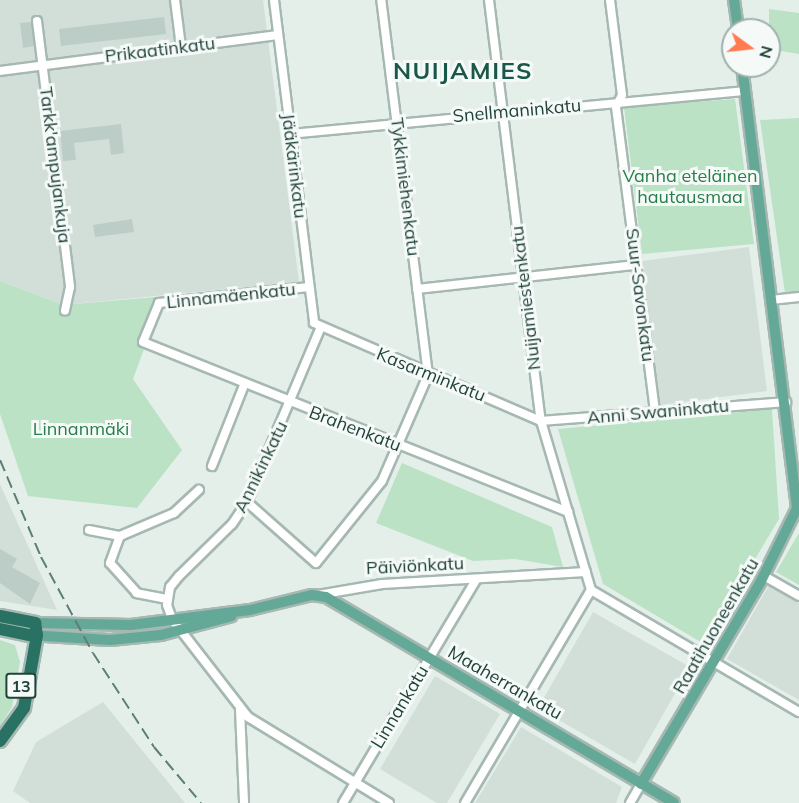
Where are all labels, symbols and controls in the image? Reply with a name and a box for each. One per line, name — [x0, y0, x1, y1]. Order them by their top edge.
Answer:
north arrow — [721, 18, 781, 78]
street label: Prikaatinkatu — [104, 33, 216, 67]
text: N — [755, 44, 778, 61]
district label: NUIJAMIES — [393, 57, 533, 85]
street label: Tarkk'ampujankuja — [35, 86, 75, 244]
street label: Snellmaninkatu — [452, 95, 582, 127]
street label: Jääkärinkatu — [277, 112, 311, 220]
street label: Tykkimiehenkatu — [386, 116, 424, 258]
park label: Vanha eteläinen hautausmaa — [623, 166, 757, 208]
street label: Nuijamiestenkatu — [506, 225, 546, 371]
street label: Suur-Savonkatu — [621, 227, 659, 363]
street label: Linnamäenkatu — [165, 278, 297, 314]
street label: Kasarminkatu — [373, 343, 489, 407]
street label: Anni Swaninkatu — [586, 395, 730, 429]
street label: Brahenkatu — [306, 402, 404, 456]
park label: Linnanmäki — [33, 418, 129, 440]
street label: Annikinkatu — [230, 418, 292, 516]
street label: Päiviönkatu — [365, 553, 465, 579]
street label: Raatihuoneenkatu — [668, 554, 764, 698]
street label: Maaherrankatu — [444, 642, 566, 724]
street label: Linnankatu — [367, 661, 433, 753]
road number: 13 — [4, 673, 38, 699]

